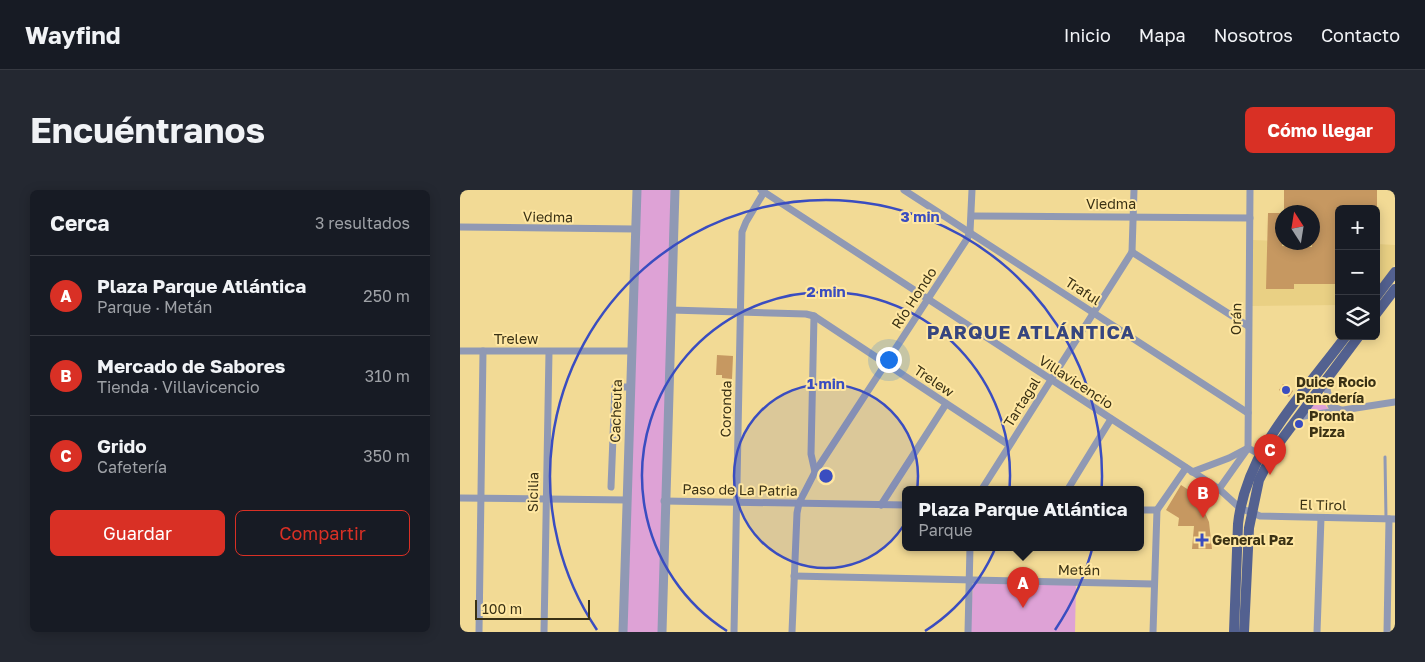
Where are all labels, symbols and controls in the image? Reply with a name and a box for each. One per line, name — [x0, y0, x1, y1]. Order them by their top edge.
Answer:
text: Wayfind — [25, 20, 121, 49]
text: Inicio — [1064, 24, 1111, 46]
text: Mapa — [1139, 24, 1186, 46]
text: Nosotros — [1214, 24, 1293, 46]
text: Contacto — [1321, 24, 1400, 46]
button: Cómo llegar — [1245, 107, 1395, 153]
text: Encuéntranos — [30, 109, 265, 151]
street label: Viedma — [1086, 195, 1136, 212]
north arrow — [1275, 205, 1320, 250]
map controls — [1335, 205, 1380, 340]
button: + — [1335, 205, 1380, 250]
text: 3 min — [900, 207, 940, 225]
street label: Viedma — [523, 208, 573, 225]
text: Cerca — [50, 210, 109, 236]
text: 3 resultados — [315, 213, 410, 233]
button: − — [1335, 250, 1380, 295]
street label: Río Hondo — [887, 264, 940, 332]
street label: Traful — [1062, 273, 1104, 308]
text: Plaza Parque Atlántica — [97, 274, 306, 297]
text: 2 min — [806, 282, 846, 300]
text: A — [60, 286, 72, 306]
text: 250 m — [363, 286, 410, 306]
button: layers — [1335, 295, 1380, 340]
text: Parque · Metán — [97, 297, 212, 317]
street label: Orán — [1227, 303, 1244, 335]
district label: PARQUE ATLÁNTICA — [927, 320, 1135, 343]
street label: Trelew — [494, 330, 538, 347]
your location — [876, 347, 902, 373]
street label: Villavicencio — [1036, 351, 1117, 412]
text: Mercado de Sabores — [97, 354, 285, 377]
street label: Trelew — [911, 361, 957, 400]
text: B — [60, 366, 72, 386]
text: 310 m — [365, 366, 410, 386]
place label: Duice Rocio Panadería — [1296, 373, 1376, 406]
text: 1 min — [807, 374, 845, 392]
street label: Tartagal — [1000, 374, 1044, 430]
text: Tienda · Villavicencio — [97, 377, 260, 397]
street label: Cacheuta — [606, 379, 625, 443]
street label: Coronda — [717, 380, 734, 438]
marker: Duice Rocio Panadería — [1280, 384, 1292, 396]
place label: Pronta Pizza — [1309, 407, 1354, 440]
marker: Pronta Pizza — [1293, 418, 1305, 430]
text: Grido — [97, 434, 147, 457]
pin: C — [1254, 434, 1286, 475]
text: C — [60, 446, 72, 466]
text: 350 m — [363, 446, 410, 466]
text: Cafetería — [97, 457, 167, 477]
centre of rings — [817, 467, 835, 485]
street label: Sicilia — [524, 472, 541, 512]
pin: B — [1187, 477, 1219, 518]
street label: Paso de La Patria — [682, 480, 798, 499]
popup — [902, 486, 1144, 551]
street label: El Tirol — [1299, 496, 1347, 513]
text: Plaza Parque Atlántica — [918, 497, 1128, 520]
button: Guardar — [50, 510, 225, 556]
button: Compartir — [235, 510, 410, 556]
text: Parque — [918, 520, 973, 540]
place label: General Paz — [1212, 531, 1293, 548]
marker: General Paz — [1196, 534, 1208, 546]
street label: Metán — [1058, 561, 1100, 578]
pin: A — [1007, 567, 1039, 608]
scale bar — [475, 597, 590, 620]
text: 100 m — [482, 600, 522, 617]

